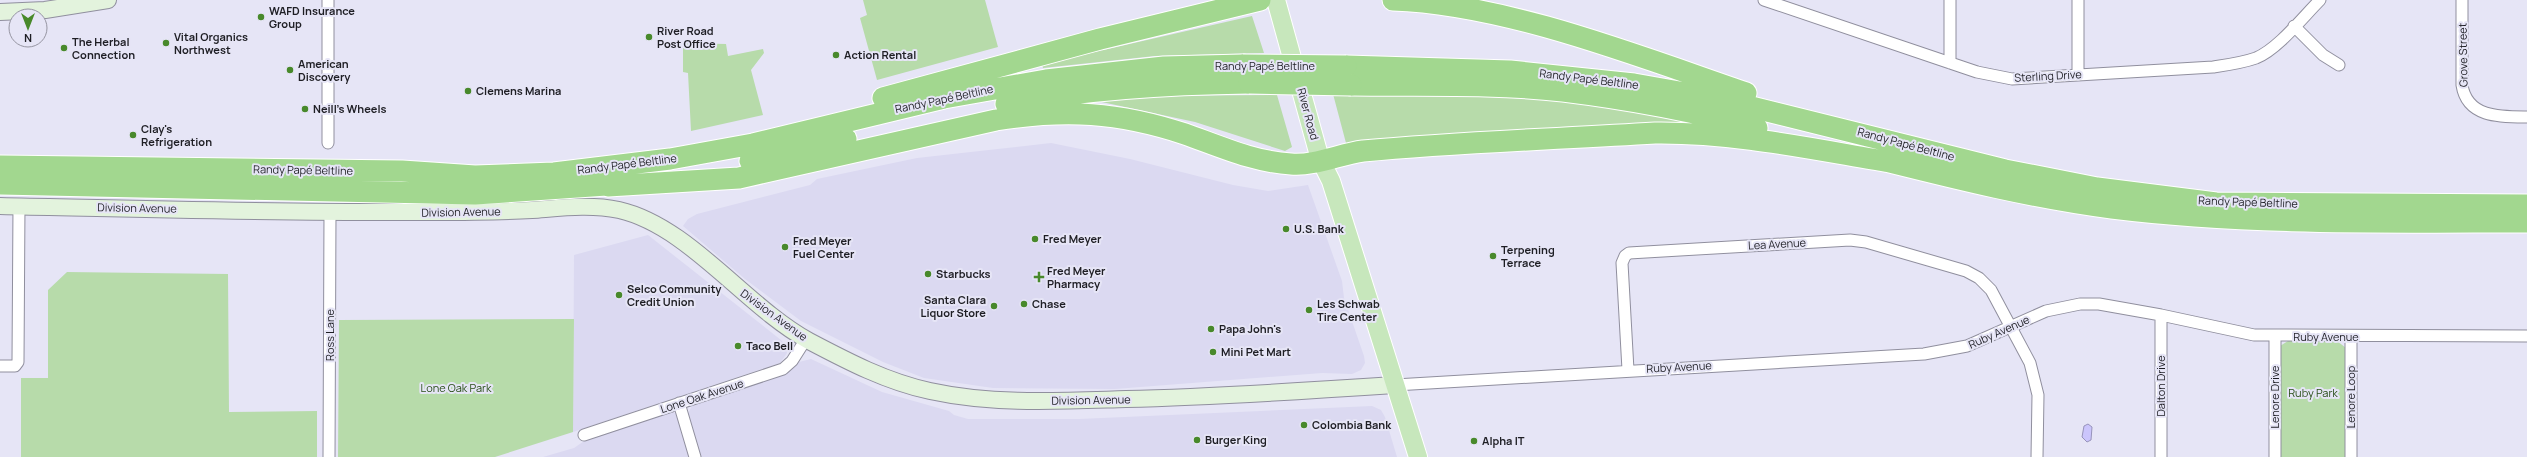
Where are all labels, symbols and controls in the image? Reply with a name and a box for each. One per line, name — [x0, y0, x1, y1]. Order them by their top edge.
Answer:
place label: WAFD Insurance Group — [269, 3, 355, 31]
north arrow — [8, 8, 48, 48]
marker: WAFD Insurance Group — [256, 12, 266, 22]
place label: River Road Post Office — [657, 23, 716, 51]
street label: Grove Street — [2454, 23, 2471, 87]
place label: Vital Organics Northwest — [174, 29, 248, 57]
text: N — [24, 31, 32, 46]
marker: River Road Post Office — [644, 32, 654, 42]
place label: The Herbal Connection — [72, 34, 135, 62]
marker: Vital Organics Northwest — [161, 38, 171, 48]
marker: The Herbal Connection — [59, 43, 69, 53]
place label: Action Rental — [844, 47, 916, 62]
marker: Action Rental — [831, 50, 841, 60]
place label: American Discovery — [298, 56, 351, 84]
street label: Randy Papé Beltline — [1215, 58, 1316, 73]
marker: American Discovery — [285, 65, 295, 75]
street label: Randy Papé Beltline — [1539, 65, 1640, 92]
street label: Sterling Drive — [2014, 66, 2083, 85]
street label: Randy Papé Beltline — [893, 81, 995, 116]
place label: Clemens Marina — [476, 83, 561, 98]
marker: Clemens Marina — [463, 86, 473, 96]
street label: River Road — [1294, 86, 1323, 142]
place label: Neill's Wheels — [313, 101, 387, 116]
marker: Neill's Wheels — [300, 104, 310, 114]
place label: Clay's Refrigeration — [141, 121, 212, 149]
street label: Randy Papé Beltline — [1856, 123, 1957, 164]
marker: Clay's Refrigeration — [128, 130, 138, 140]
street label: Randy Papé Beltline — [576, 150, 678, 177]
street label: Randy Papé Beltline — [253, 161, 354, 178]
street label: Randy Papé Beltline — [2198, 192, 2299, 211]
street label: Division Avenue — [97, 199, 177, 216]
street label: Division Avenue — [421, 203, 501, 220]
place label: U.S. Bank — [1294, 221, 1345, 236]
marker: U.S. Bank — [1281, 224, 1291, 234]
place label: Fred Meyer — [1043, 231, 1102, 246]
place label: Fred Meyer Fuel Center — [793, 233, 855, 261]
marker: Fred Meyer — [1030, 234, 1040, 244]
street label: Lea Avenue — [1748, 234, 1807, 253]
marker: Fred Meyer Fuel Center — [780, 242, 790, 252]
place label: Terpening Terrace — [1501, 242, 1555, 270]
marker: Terpening Terrace — [1488, 251, 1498, 261]
place label: Fred Meyer Pharmacy — [1047, 263, 1106, 291]
place label: Starbucks — [936, 266, 991, 281]
marker: Starbucks — [923, 269, 933, 279]
marker: Fred Meyer Pharmacy — [1034, 272, 1044, 282]
place label: Selco Community Credit Union — [627, 281, 722, 309]
street label: Division Avenue — [738, 285, 811, 344]
marker: Selco Community Credit Union — [614, 290, 624, 300]
place label: Santa Clara Liquor Store — [921, 292, 986, 320]
place label: Chase — [1032, 296, 1066, 311]
place label: Les Schwab Tire Center — [1317, 296, 1380, 324]
marker: Chase — [1019, 299, 1029, 309]
marker: Santa Clara Liquor Store — [989, 301, 999, 311]
marker: Les Schwab Tire Center — [1304, 305, 1314, 315]
street label: Ross Lane — [322, 309, 337, 361]
street label: Ruby Avenue — [1966, 311, 2032, 352]
place label: Papa John's — [1219, 321, 1281, 336]
marker: Papa John's — [1206, 324, 1216, 334]
street label: Ruby Avenue — [2293, 329, 2359, 344]
place label: Taco Bell — [746, 338, 793, 353]
marker: Taco Bell — [733, 341, 743, 351]
place label: Mini Pet Mart — [1221, 344, 1291, 359]
marker: Mini Pet Mart — [1208, 347, 1218, 357]
street label: Dalton Drive — [2153, 355, 2168, 417]
street label: Ruby Avenue — [1646, 357, 1713, 376]
street label: Lenore Drive — [2267, 365, 2282, 429]
street label: Lenore Loop — [2343, 365, 2358, 428]
street label: Lone Oak Avenue — [658, 375, 746, 416]
park label: Lone Oak Park — [421, 380, 492, 395]
park label: Ruby Park — [2288, 385, 2338, 400]
street label: Division Avenue — [1051, 391, 1131, 408]
place label: Colombia Bank — [1312, 417, 1392, 432]
marker: Colombia Bank — [1299, 420, 1309, 430]
place label: Burger King — [1205, 432, 1267, 447]
place label: Alpha IT — [1482, 433, 1525, 448]
marker: Burger King — [1192, 435, 1202, 445]
marker: Alpha IT — [1469, 436, 1479, 446]

